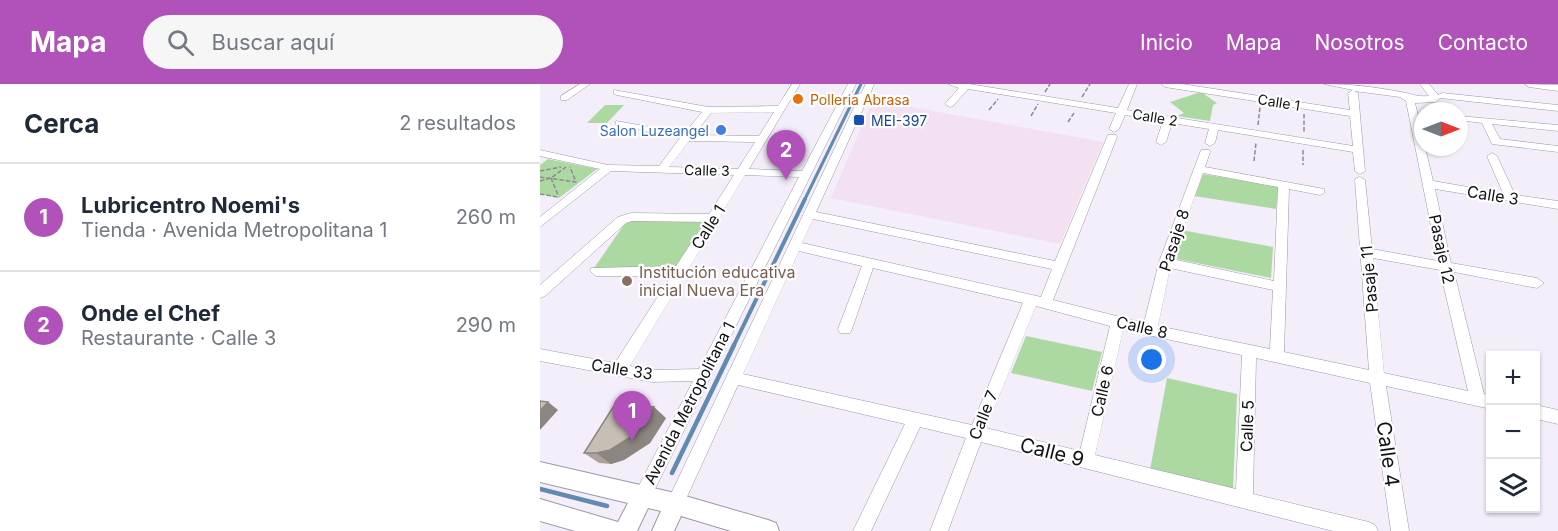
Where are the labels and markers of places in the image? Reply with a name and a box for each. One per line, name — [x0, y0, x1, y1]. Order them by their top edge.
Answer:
place label: Polleria Abrasa — [810, 91, 910, 108]
marker: Polleria Abrasa — [791, 92, 805, 106]
place label: MEI-397 — [871, 112, 927, 129]
marker: MEI-397 — [852, 113, 866, 127]
place label: Salon Luzeangel — [600, 122, 709, 139]
marker: Salon Luzeangel — [714, 123, 728, 137]
pin: 2 — [766, 130, 806, 180]
place label: Institución educativa inicial Nueva Era — [639, 262, 795, 300]
marker: Institución educativa inicial Nueva Era — [620, 274, 634, 288]
pin: 1 — [612, 392, 652, 441]

